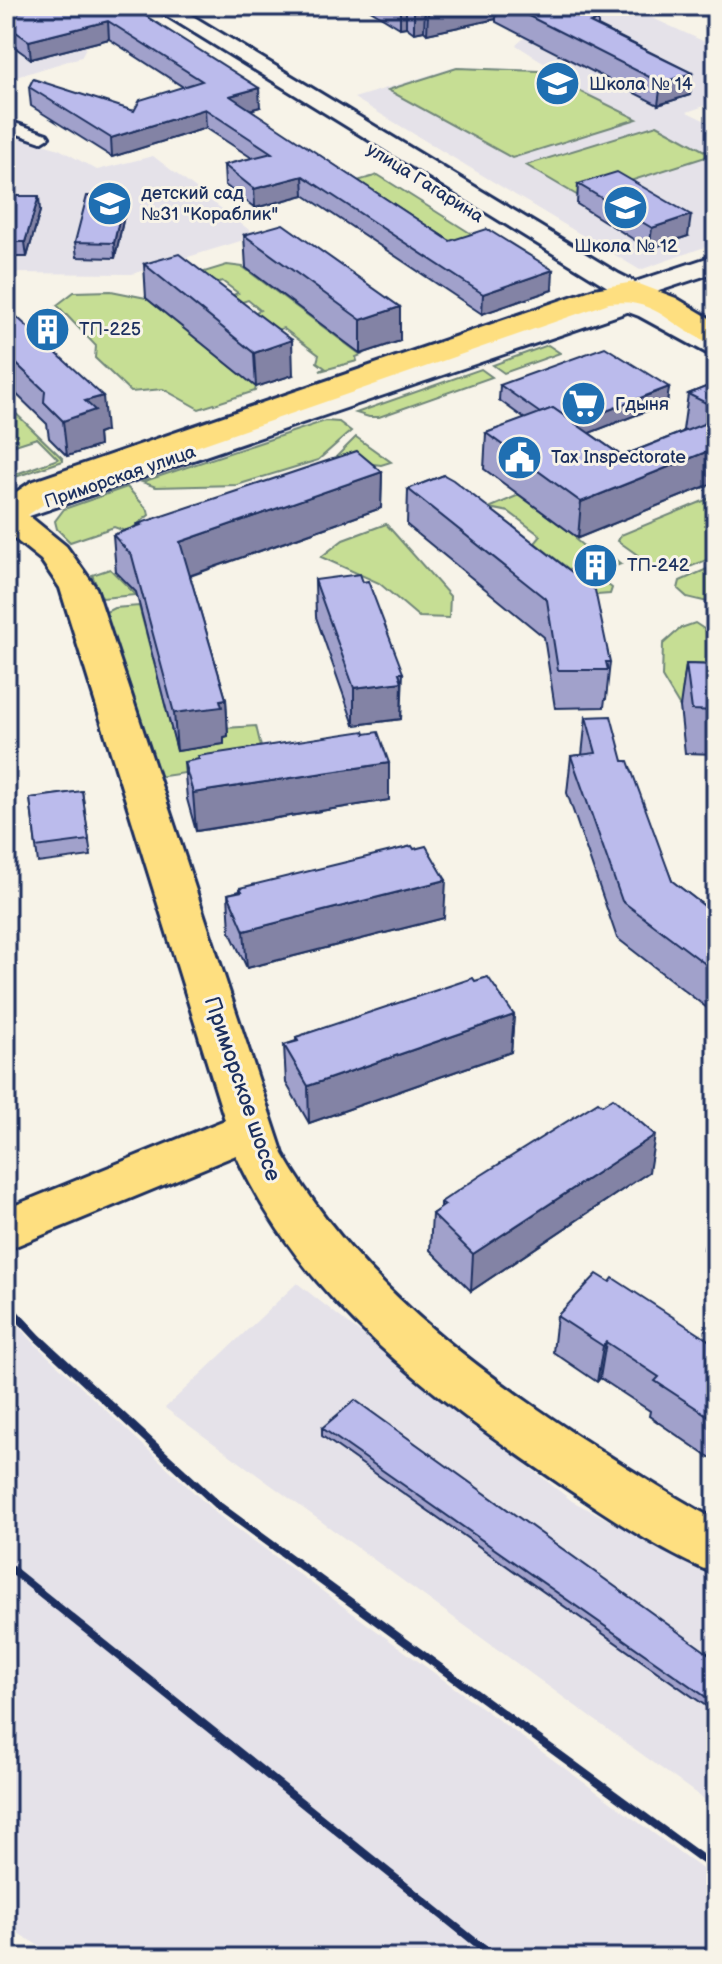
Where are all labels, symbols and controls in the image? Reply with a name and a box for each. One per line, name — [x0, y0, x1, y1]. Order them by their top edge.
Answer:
school or university icon: Школа № 14 — [534, 60, 582, 108]
place label: Школа № 14 — [589, 74, 693, 95]
street label: улица Гагарина — [363, 139, 487, 227]
school or university icon: детский сад №31 "Кораблик" — [86, 179, 134, 227]
place label: детский сад №31 "Кораблик" — [141, 183, 278, 225]
school or university icon: Школа № 12 — [602, 184, 650, 232]
place label: Школа № 12 — [574, 236, 678, 257]
building icon: ТП-225 — [24, 305, 72, 353]
place label: ТП-225 — [79, 319, 141, 340]
supermarket icon: Гдыня — [560, 380, 608, 428]
place label: Гдыня — [615, 394, 669, 415]
public building icon: Tax Inspectorate — [496, 433, 544, 481]
street label: Приморская улица — [42, 441, 199, 513]
place label: Tax Inspectorate — [551, 447, 686, 468]
building icon: ТП-242 — [572, 541, 620, 589]
place label: ТП-242 — [627, 555, 690, 576]
street label: Приморское шоссе — [198, 993, 286, 1185]

